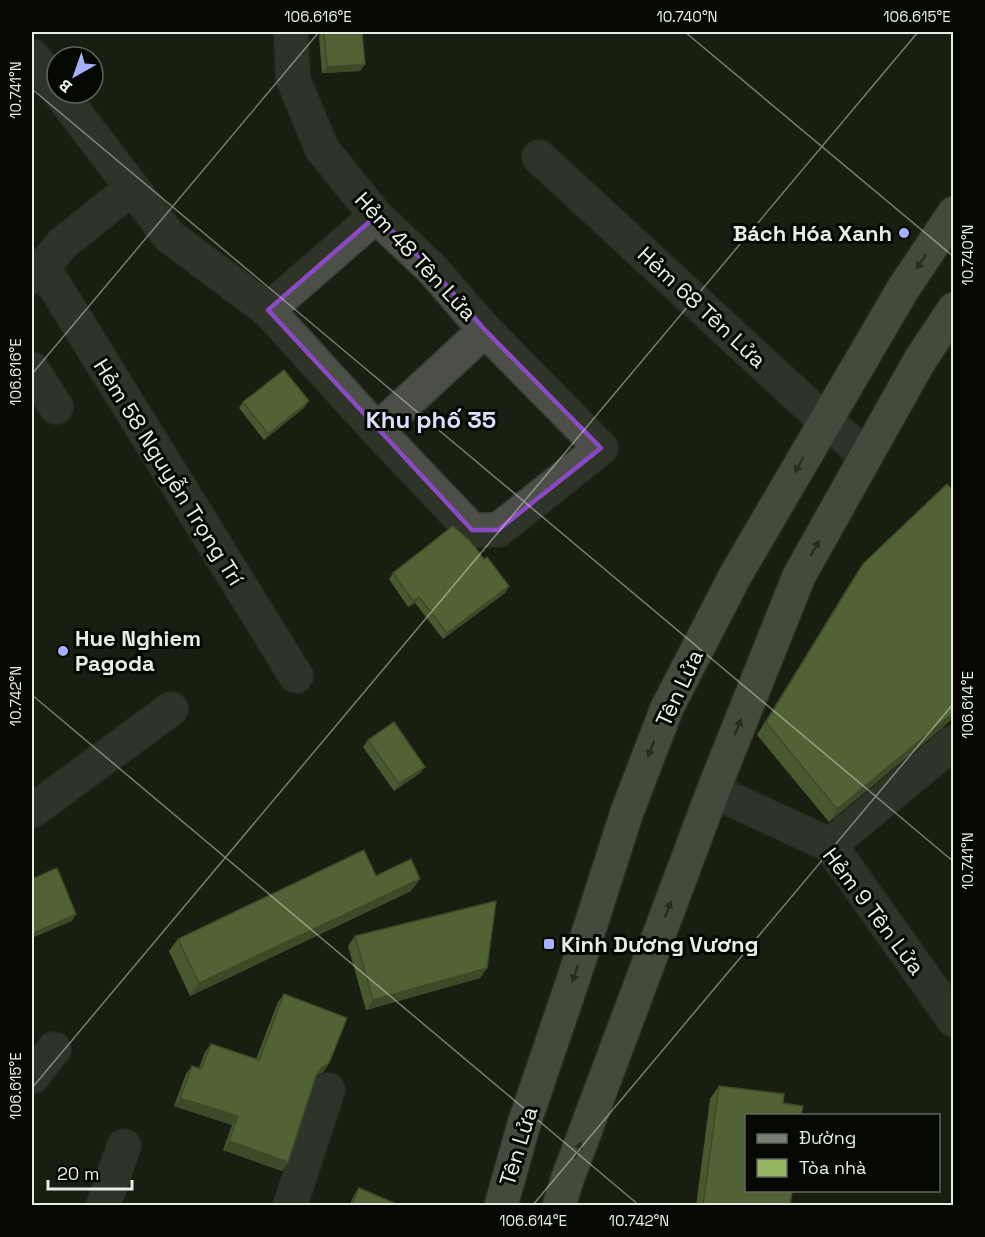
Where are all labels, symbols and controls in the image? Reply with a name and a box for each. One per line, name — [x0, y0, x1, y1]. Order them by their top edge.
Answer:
text: 106.616°E — [284, 7, 352, 26]
text: 10.740°N — [656, 7, 718, 26]
text: 106.615°E — [883, 7, 951, 26]
north arrow — [45, 45, 105, 105]
text: 10.741°N — [6, 61, 25, 119]
text: B — [55, 75, 76, 98]
street label: Hẻm 48 Tên Lửa — [349, 186, 483, 327]
place label: Bách Hóa Xanh — [733, 219, 892, 247]
text: 10.740°N — [958, 224, 977, 286]
marker: Bách Hóa Xanh — [897, 226, 911, 240]
street label: Hẻm 68 Tên Lửa — [632, 240, 772, 374]
one-way arrow — [915, 253, 927, 269]
text: 106.616°E — [6, 338, 25, 406]
street label: Hẻm 58 Nguyễn Trọng Trí — [88, 353, 251, 591]
district label: Khu phố 35 — [366, 404, 496, 435]
one-way arrow — [794, 457, 804, 474]
one-way arrow — [810, 539, 820, 556]
place label: Hue Nghiem Pagoda — [75, 624, 201, 677]
marker: Hue Nghiem Pagoda — [56, 644, 70, 658]
street label: Tên Lửa — [649, 645, 709, 731]
text: 10.742°N — [6, 666, 25, 726]
text: 106.614°E — [958, 671, 977, 739]
one-way arrow — [733, 717, 743, 735]
one-way arrow — [646, 741, 656, 759]
text: 10.741°N — [958, 832, 977, 890]
street label: Hẻm 9 Tên Lửa — [817, 842, 931, 980]
one-way arrow — [664, 899, 674, 917]
place label: Kinh Dương Vương — [561, 930, 759, 958]
marker: Kinh Dương Vương — [542, 937, 556, 951]
one-way arrow — [570, 965, 580, 983]
text: 106.615°E — [6, 1052, 25, 1120]
street label: Tên Lửa — [493, 1103, 543, 1189]
legend — [745, 1114, 940, 1192]
text: Đường — [799, 1126, 856, 1149]
one-way arrow — [573, 1141, 583, 1159]
scale bar — [48, 1153, 132, 1191]
text: Tòa nhà — [799, 1156, 866, 1179]
text: 20 m — [57, 1162, 100, 1185]
text: 106.614°E — [499, 1211, 567, 1230]
text: 10.742°N — [609, 1211, 669, 1230]

